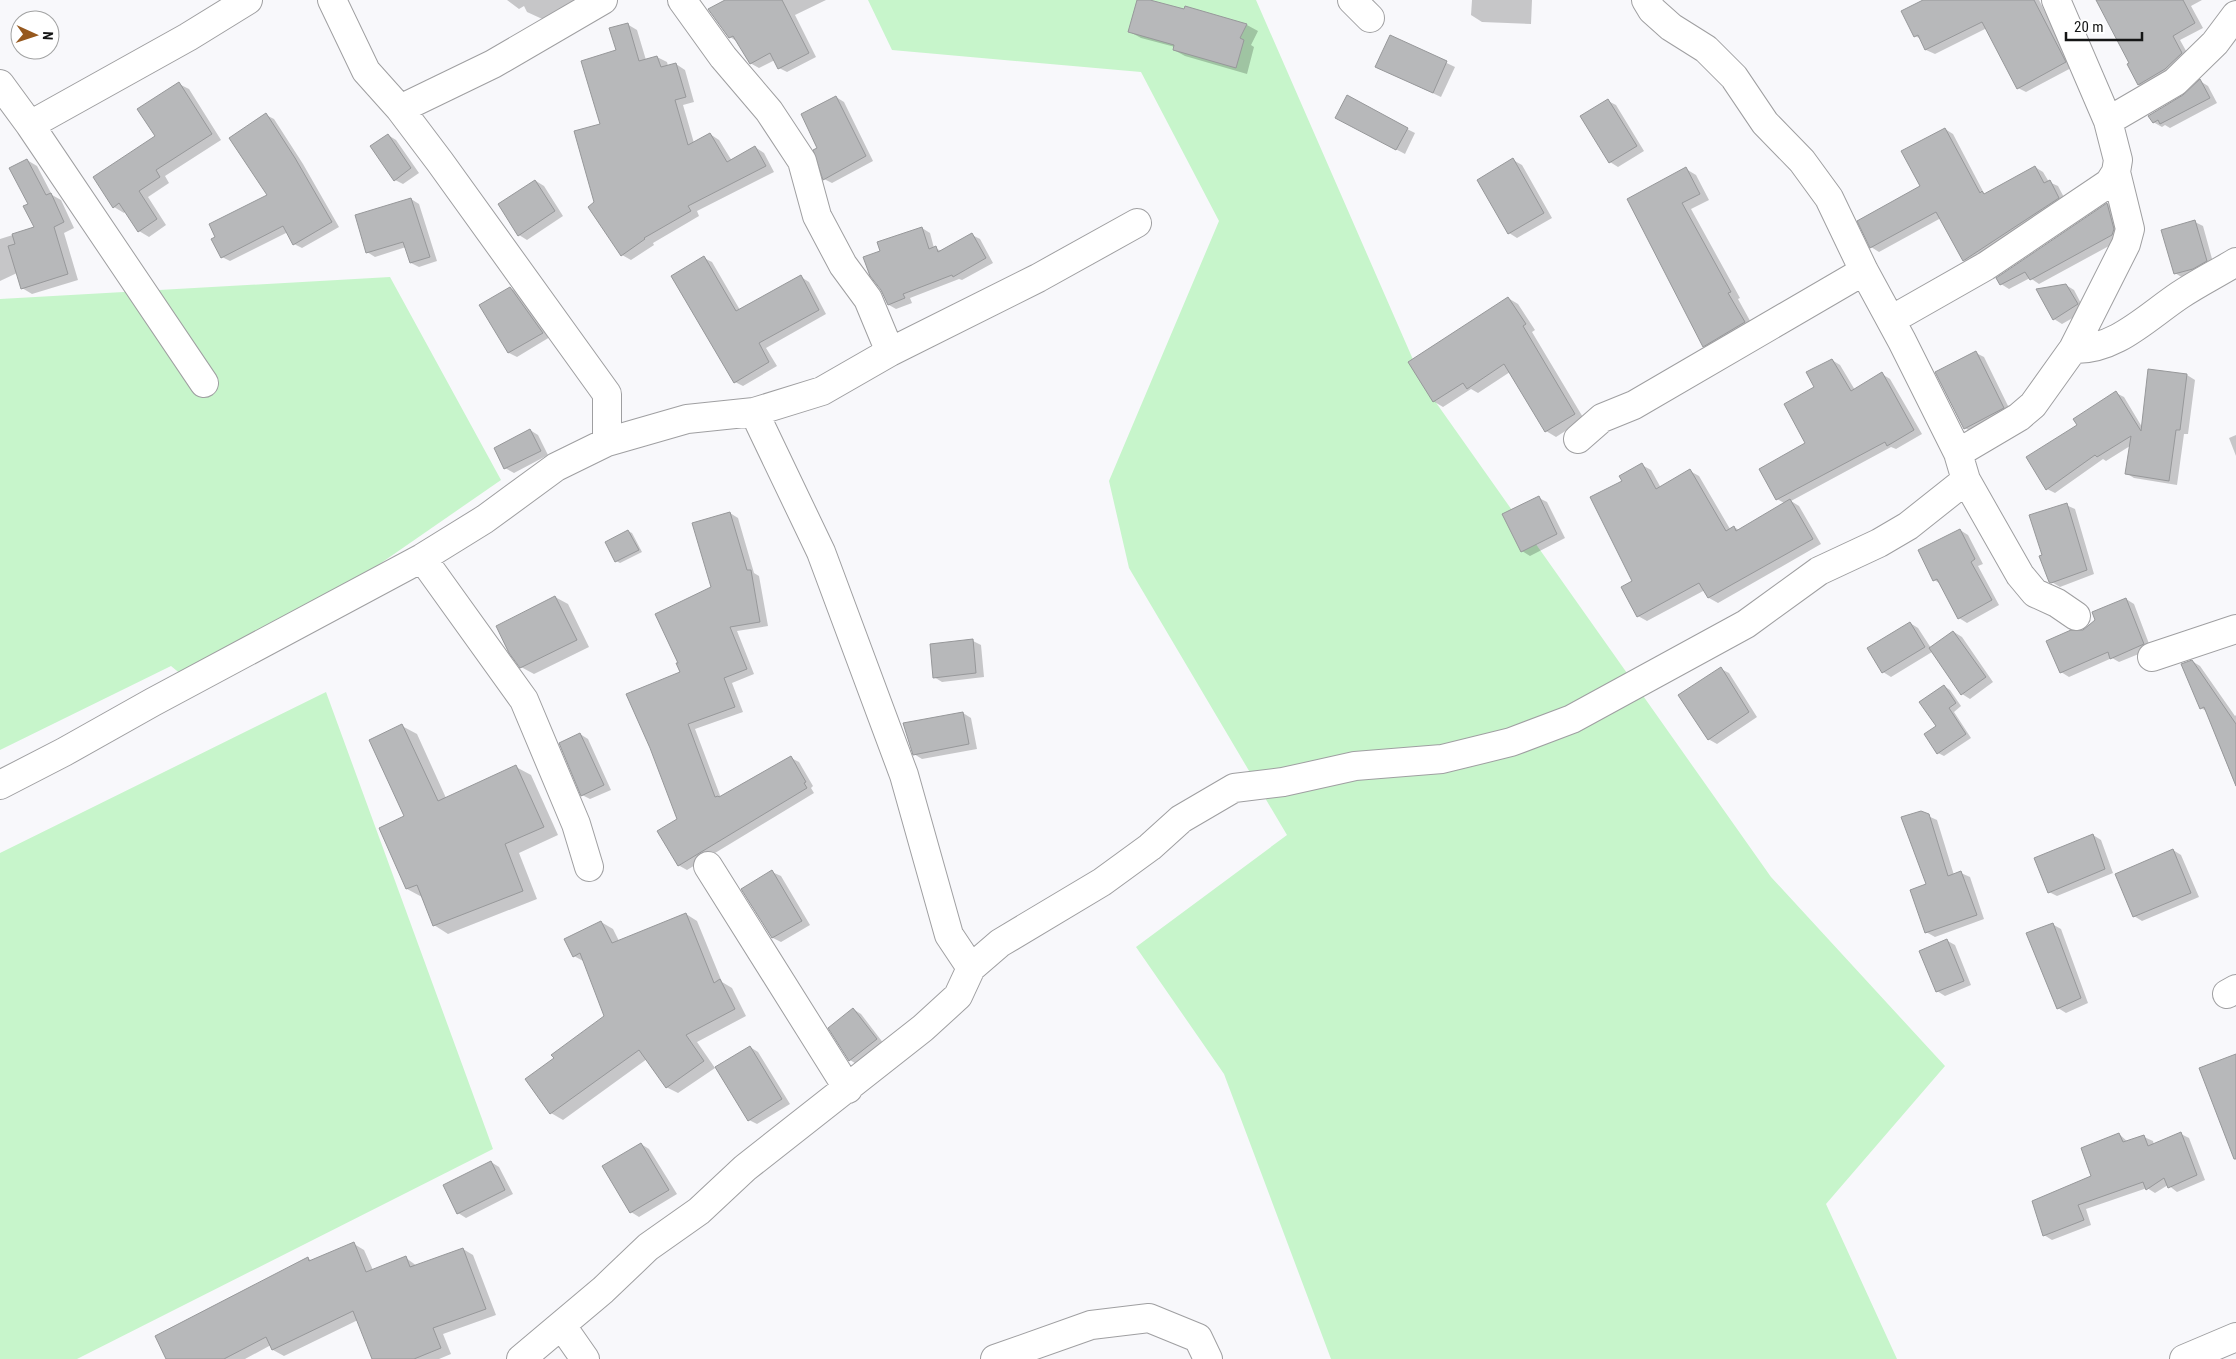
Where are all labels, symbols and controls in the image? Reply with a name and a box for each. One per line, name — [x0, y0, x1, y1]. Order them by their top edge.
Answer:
north arrow — [10, 10, 60, 60]
scale bar — [2066, 10, 2142, 42]
text: 20 m — [2074, 18, 2104, 36]
text: N — [40, 31, 56, 40]

